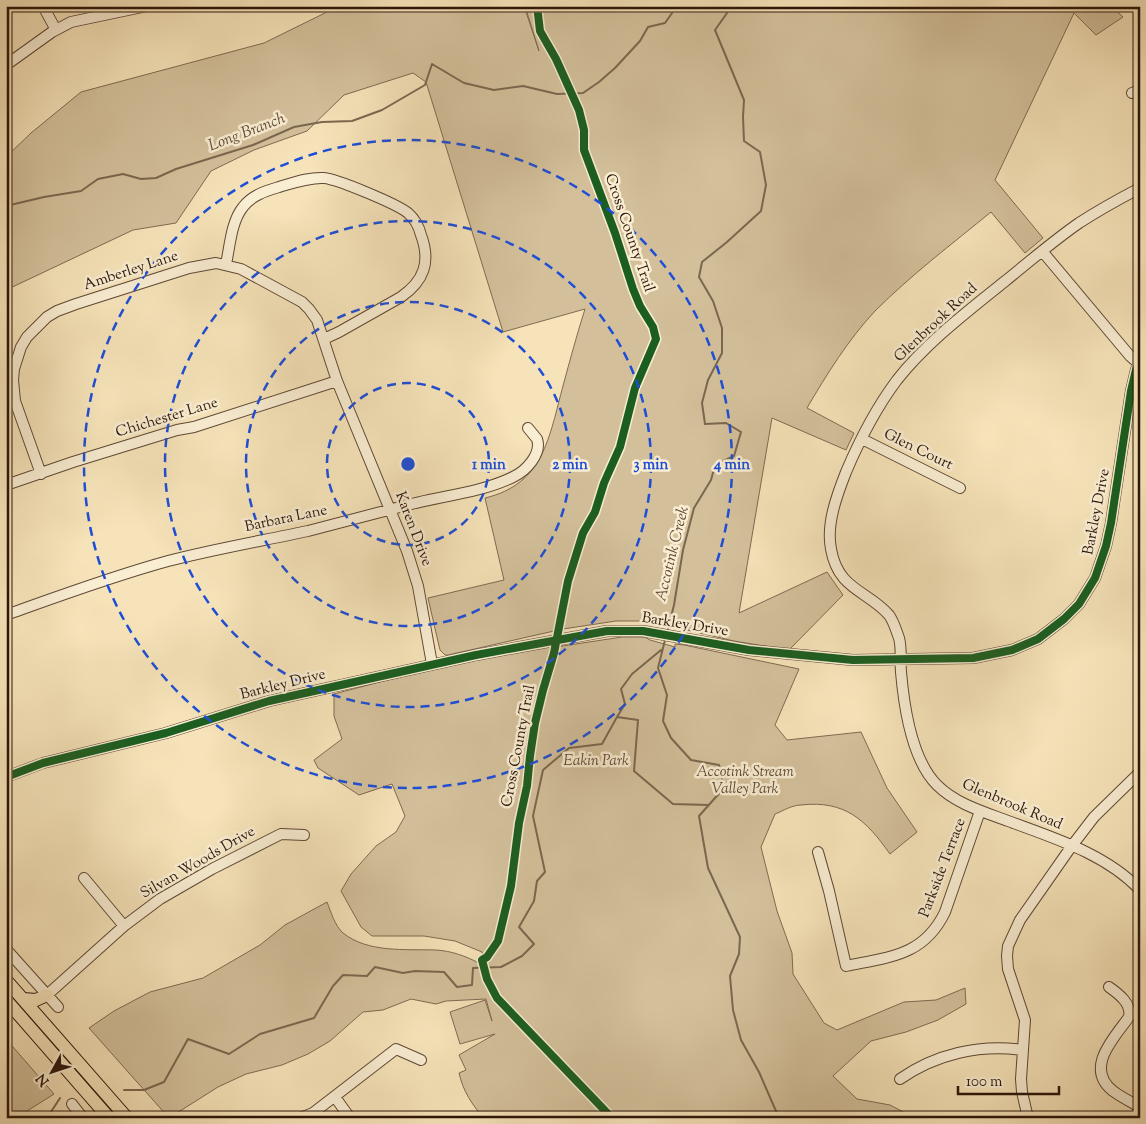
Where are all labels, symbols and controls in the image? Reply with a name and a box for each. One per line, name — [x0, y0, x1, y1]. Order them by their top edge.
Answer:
water label: Long Branch — [205, 108, 289, 158]
street label: Cross County Trail — [599, 171, 659, 295]
street label: Amberley Lane — [81, 246, 181, 296]
street label: Glenbrook Road — [890, 278, 983, 367]
street label: Chichester Lane — [113, 392, 221, 444]
street label: Glen Court — [880, 424, 956, 476]
centre of rings — [399, 455, 417, 473]
text: 1 min — [472, 455, 506, 476]
text: 2 min — [552, 455, 588, 476]
text: 3 min — [634, 455, 669, 476]
text: 4 min — [713, 455, 750, 476]
street label: Barkley Drive — [1078, 467, 1116, 557]
street label: Karen Drive — [389, 489, 437, 569]
street label: Barbara Lane — [243, 500, 329, 538]
water label: Accotink Creek — [650, 504, 696, 604]
street label: Barkley Drive — [640, 608, 730, 642]
street label: Barkley Drive — [238, 664, 328, 706]
street label: Cross County Trail — [497, 683, 541, 809]
park label: Eakin Park — [563, 751, 629, 772]
park label: Accotink Stream Valley Park — [696, 762, 794, 800]
street label: Glenbrook Road — [959, 774, 1066, 836]
street label: Parkside Terrace — [914, 815, 972, 921]
street label: Silvan Woods Drive — [137, 822, 259, 904]
north arrow — [28, 1046, 78, 1096]
scale bar — [958, 1064, 1060, 1096]
text: N — [32, 1068, 55, 1090]
text: 100 m — [966, 1072, 1003, 1093]

